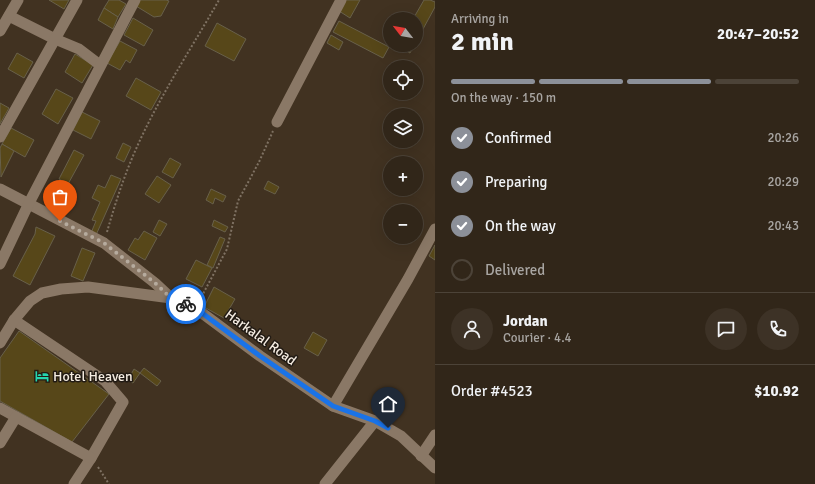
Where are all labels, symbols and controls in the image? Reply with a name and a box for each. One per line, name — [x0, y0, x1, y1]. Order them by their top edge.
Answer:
text: Arriving in — [451, 11, 509, 27]
north arrow — [383, 12, 423, 52]
map controls — [383, 12, 423, 244]
text: 20:47–20:52 — [717, 25, 799, 43]
text: 2 min — [451, 26, 514, 58]
button: locate — [383, 60, 423, 100]
text: On the way · 150 m — [451, 90, 556, 106]
button: layers — [383, 108, 423, 148]
icon: check — [451, 127, 473, 149]
text: Confirmed — [485, 129, 552, 147]
text: 20:26 — [767, 130, 799, 146]
button: + — [383, 156, 423, 196]
icon: check — [451, 171, 473, 193]
text: Preparing — [485, 173, 548, 191]
text: 20:29 — [767, 174, 799, 190]
pin — [43, 180, 77, 221]
icon: bag — [49, 186, 71, 208]
button: − — [383, 204, 423, 244]
icon: check — [451, 215, 473, 237]
text: On the way — [485, 217, 556, 235]
text: 20:43 — [767, 218, 799, 234]
text: Delivered — [485, 261, 545, 279]
courier — [166, 284, 206, 324]
icon: bike — [175, 293, 197, 315]
street label: Harkalal Road — [222, 306, 300, 369]
button: person — [451, 308, 493, 350]
button: chat — [705, 308, 747, 350]
button: phone — [757, 308, 799, 350]
text: Jordan — [503, 312, 548, 330]
text: Courier · 4.4 — [503, 330, 572, 346]
hotel icon: Hotel Heaven — [34, 368, 50, 384]
place label: Hotel Heaven — [53, 368, 133, 385]
text: Order #4523 — [451, 382, 533, 400]
text: $10.92 — [754, 382, 799, 400]
pin — [371, 387, 405, 428]
icon: home — [377, 393, 399, 415]

